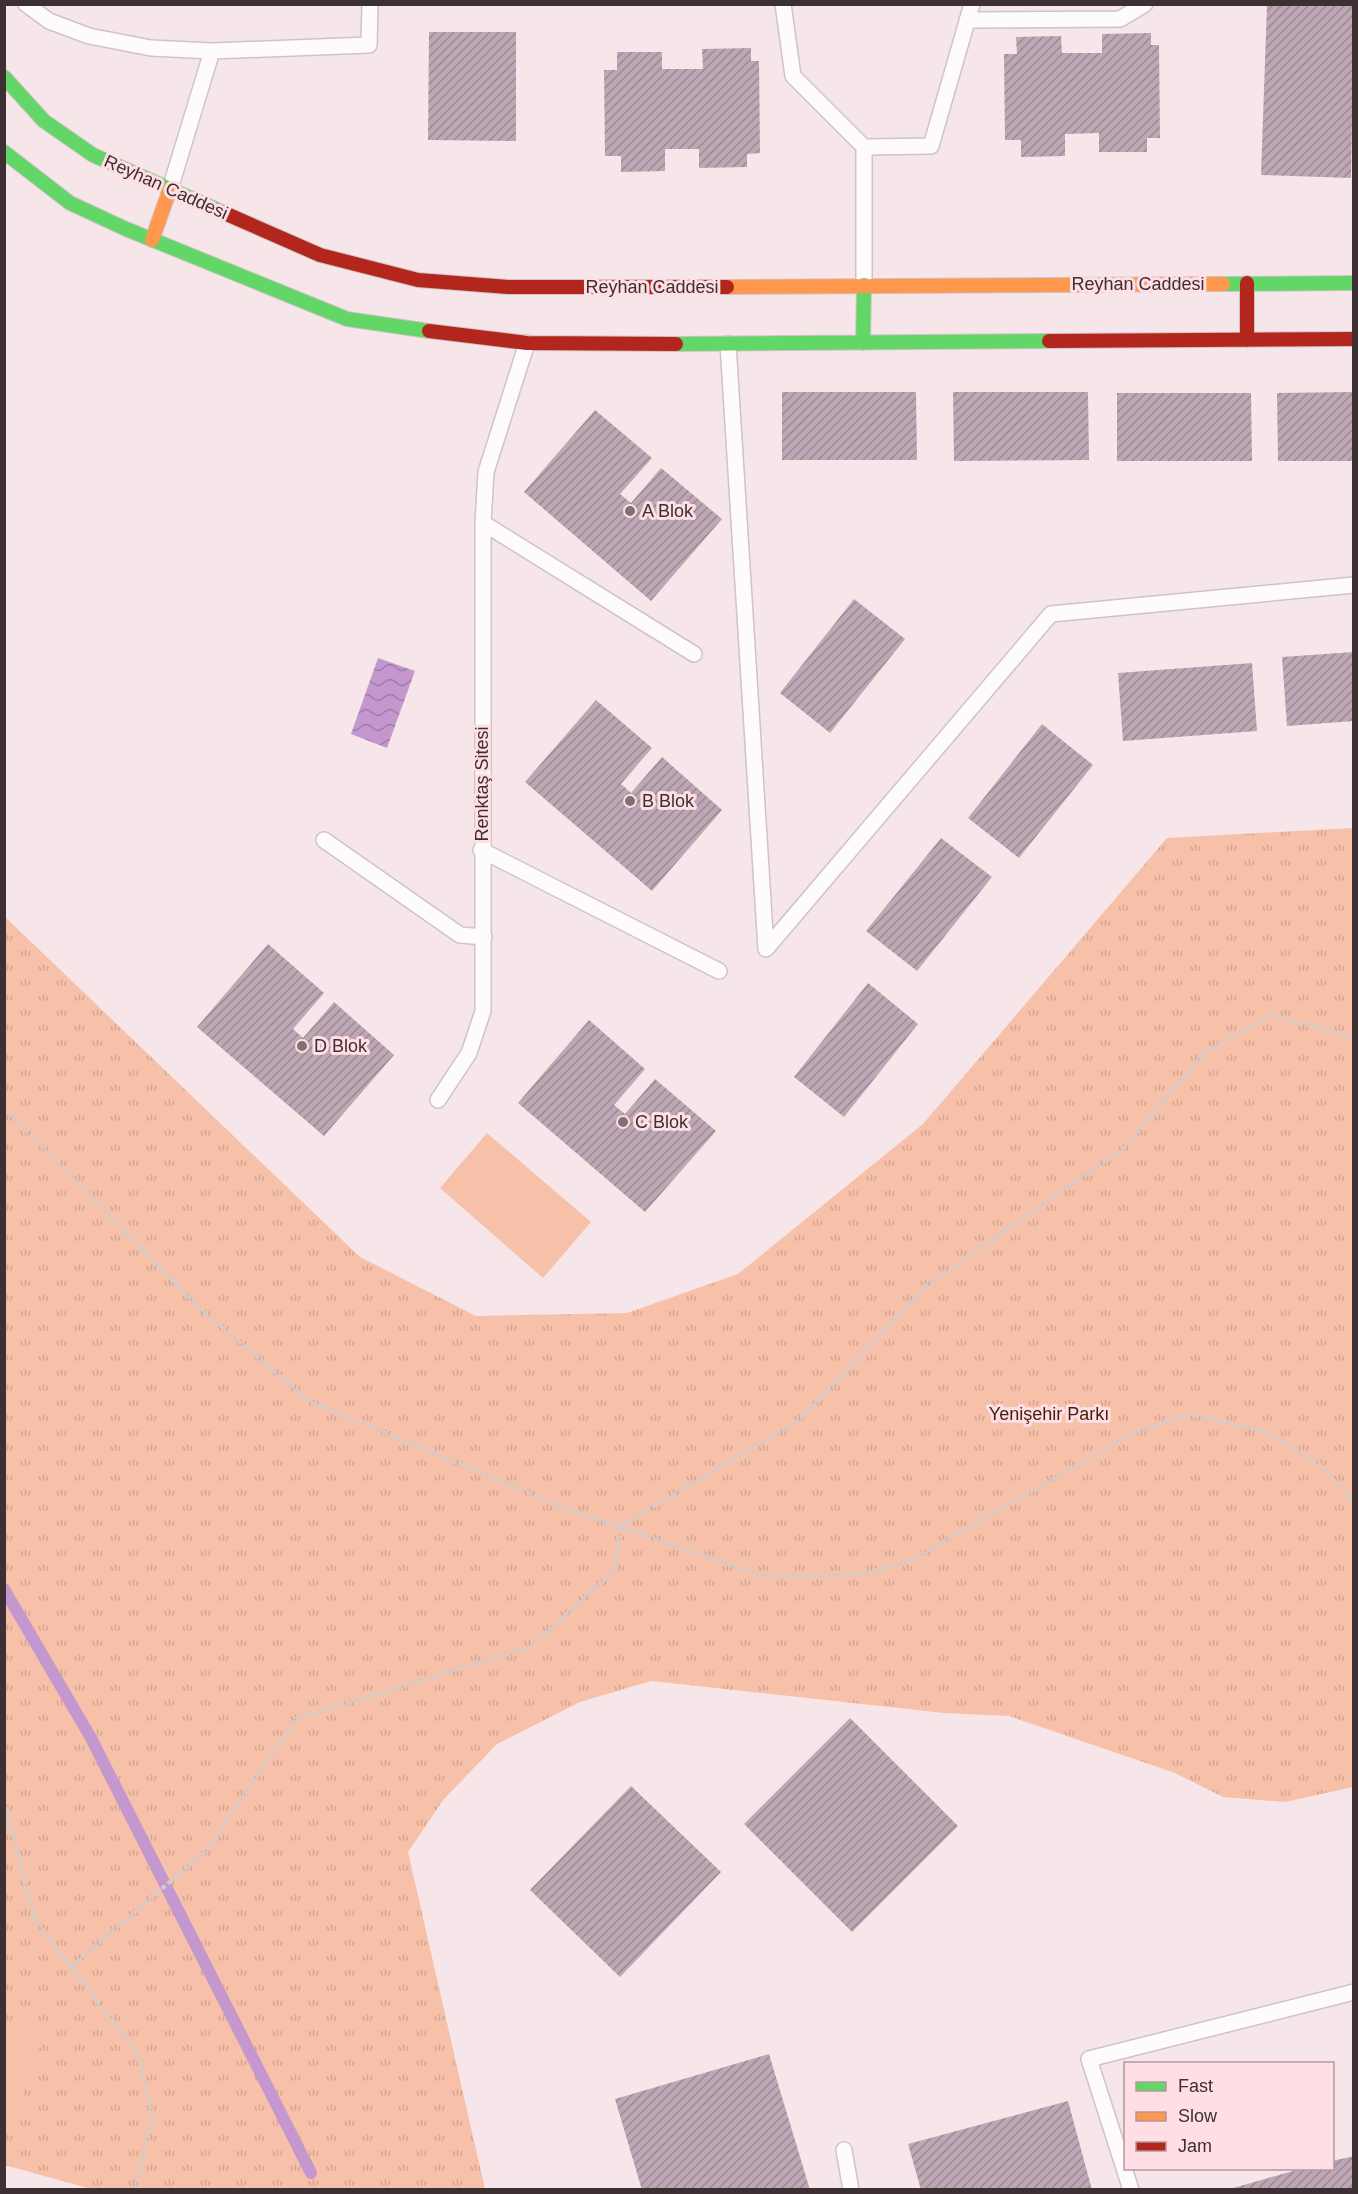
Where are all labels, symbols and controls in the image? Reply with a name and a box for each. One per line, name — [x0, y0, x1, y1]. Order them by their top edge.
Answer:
street label: Reyhan Caddesi — [101, 151, 231, 223]
street label: Reyhan Caddesi — [1071, 274, 1205, 294]
street label: Reyhan Caddesi — [585, 277, 719, 297]
place label: A Blok — [642, 501, 694, 521]
marker: A Blok — [623, 504, 637, 518]
street label: Renktaş Sitesi — [472, 726, 492, 842]
place label: B Blok — [642, 791, 695, 811]
marker: B Blok — [623, 794, 637, 808]
place label: D Blok — [314, 1036, 368, 1056]
marker: D Blok — [295, 1039, 309, 1053]
place label: C Blok — [635, 1112, 689, 1132]
marker: C Blok — [616, 1115, 630, 1129]
park label: Yenişehir Parkı — [989, 1404, 1109, 1424]
legend — [1124, 2062, 1334, 2170]
text: Fast — [1178, 2076, 1213, 2096]
text: Slow — [1178, 2106, 1218, 2126]
text: Jam — [1178, 2136, 1212, 2156]

